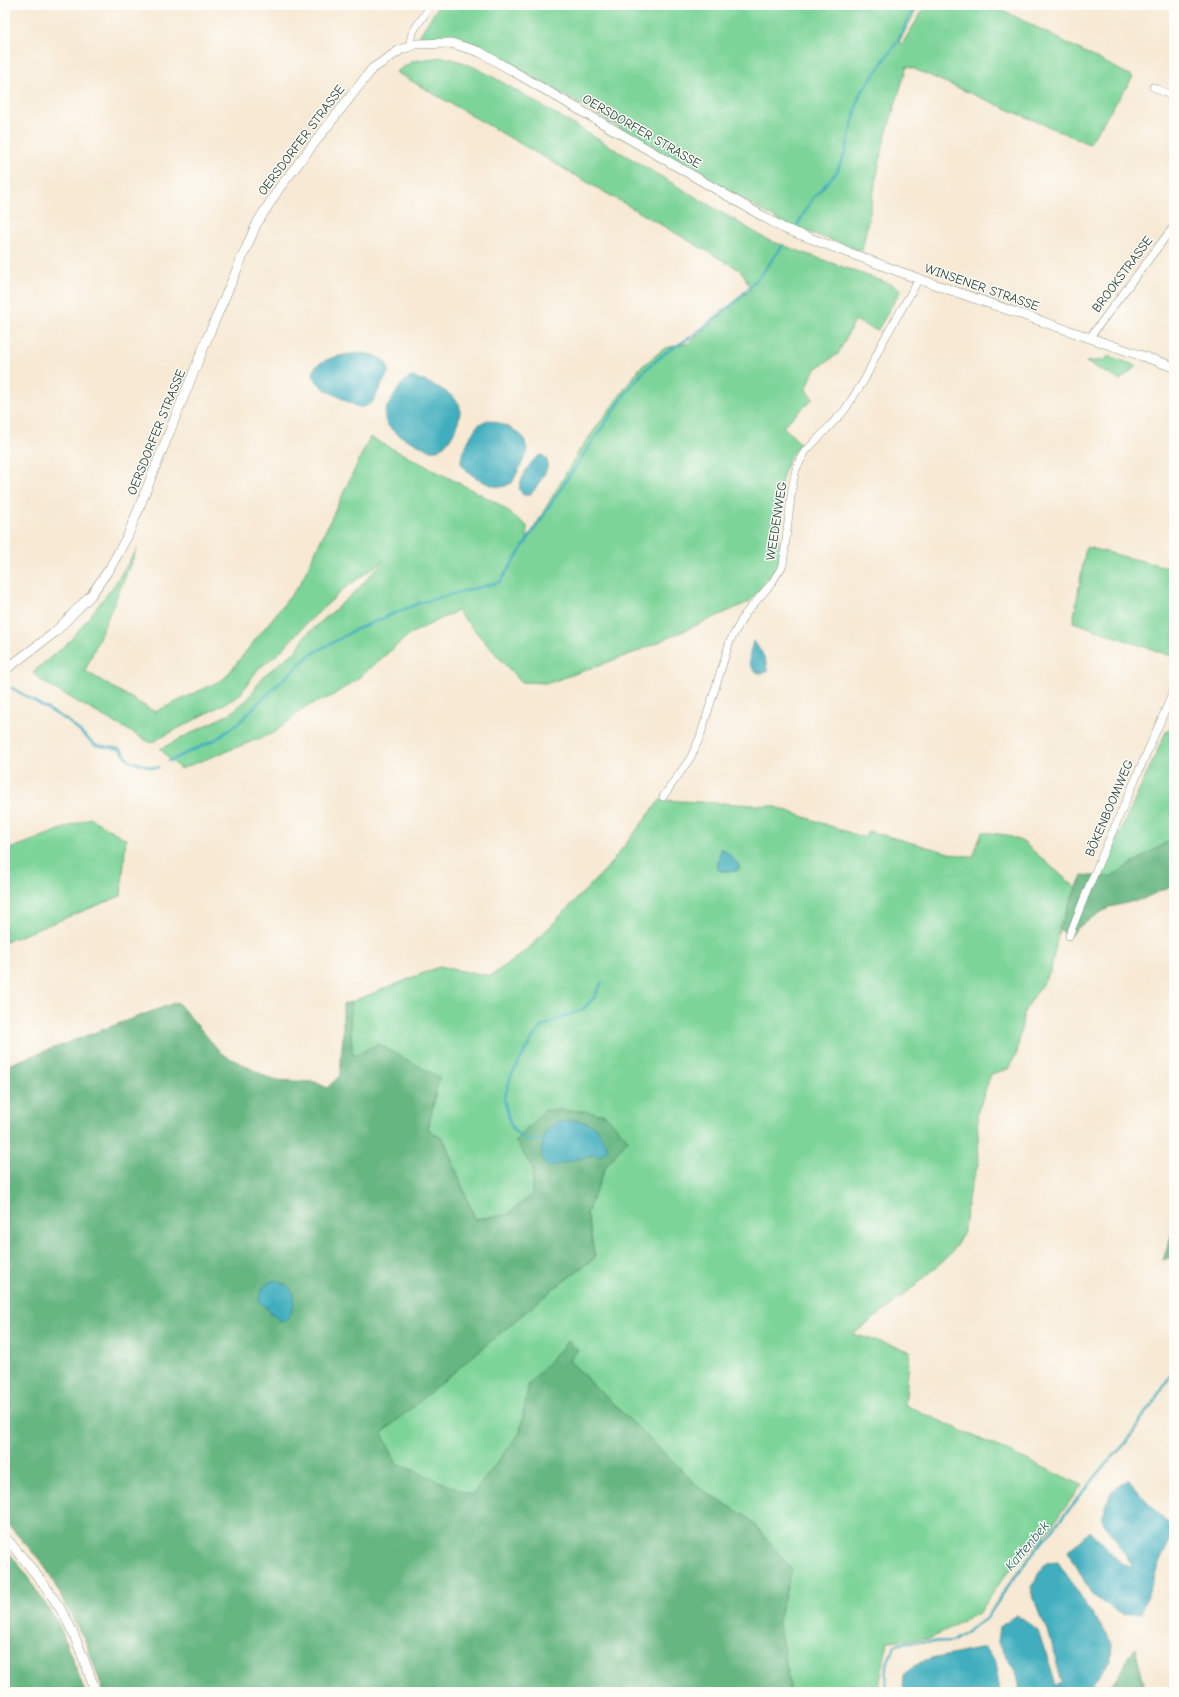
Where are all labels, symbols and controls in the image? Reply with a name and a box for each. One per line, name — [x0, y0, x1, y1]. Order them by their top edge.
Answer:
street label: OERSDORFER STRASSE — [255, 82, 347, 198]
street label: OERSDORFER STRASSE — [580, 91, 704, 171]
street label: BROOKSTRASSE — [1089, 233, 1156, 315]
street label: WINSENER STRASSE — [923, 260, 1041, 314]
street label: OERSDORFER STRASSE — [124, 367, 188, 497]
street label: WEEDENWEG — [762, 480, 790, 562]
street label: BÖKENBOOMWEG — [1081, 757, 1136, 859]
water label: Kattenbek — [1001, 1518, 1053, 1574]

